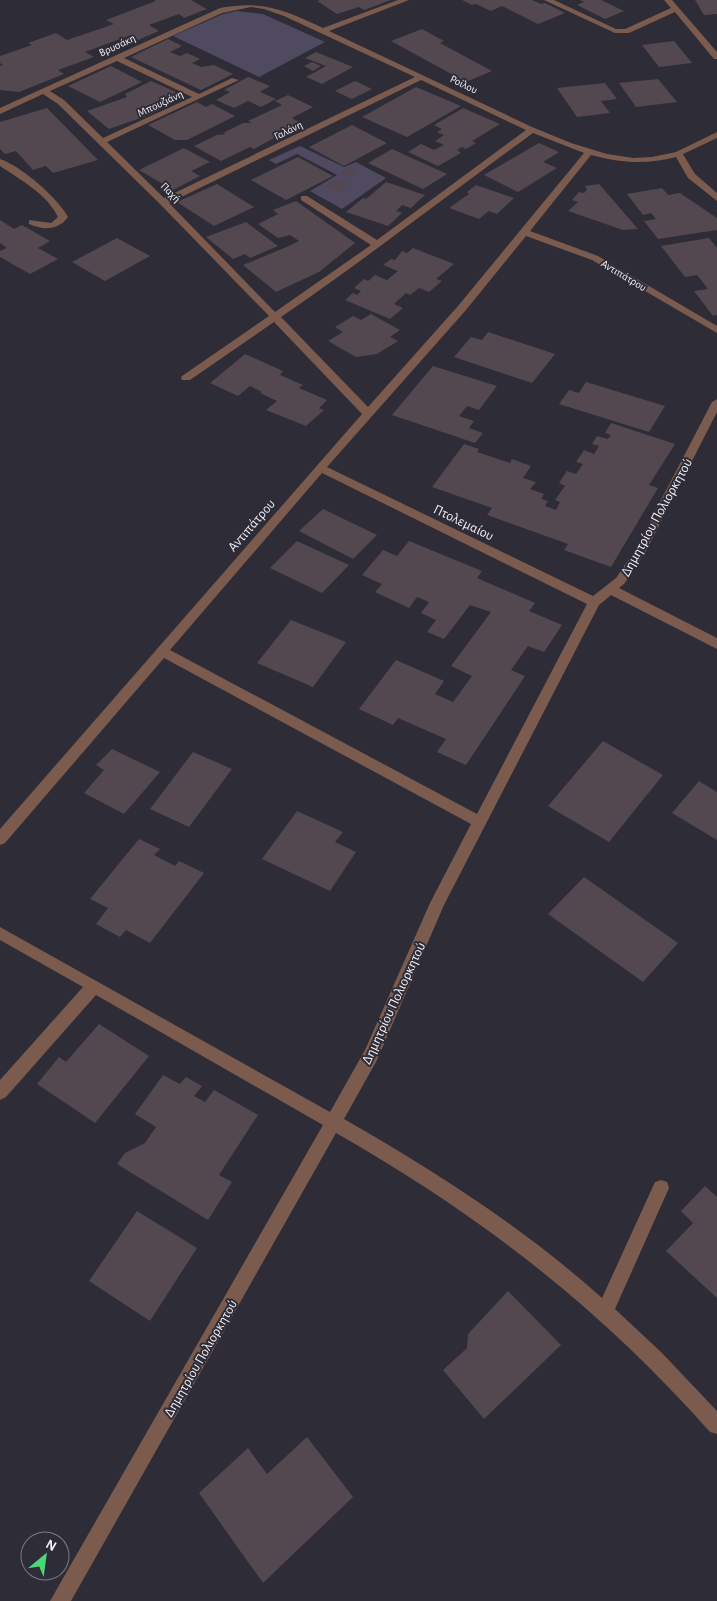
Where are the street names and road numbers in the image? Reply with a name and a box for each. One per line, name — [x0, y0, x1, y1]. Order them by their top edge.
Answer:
street label: Βρυσάκη — [97, 32, 137, 59]
street label: Ροίλου — [448, 73, 479, 96]
street label: Μπουζιάνη — [136, 88, 185, 119]
street label: Γαλάνη — [272, 119, 304, 142]
street label: Παχή — [159, 180, 183, 204]
street label: Αντιπάτρου — [599, 258, 648, 293]
street label: Δημητρίου Πολιορκητού — [619, 456, 695, 579]
street label: Αντιπάτρου — [225, 497, 278, 554]
street label: Πτολεμαίου — [431, 502, 496, 543]
street label: Δημητρίου Πολιορκητού — [360, 940, 428, 1066]
street label: Δημητρίου Πολιορκητού — [162, 1298, 240, 1419]

